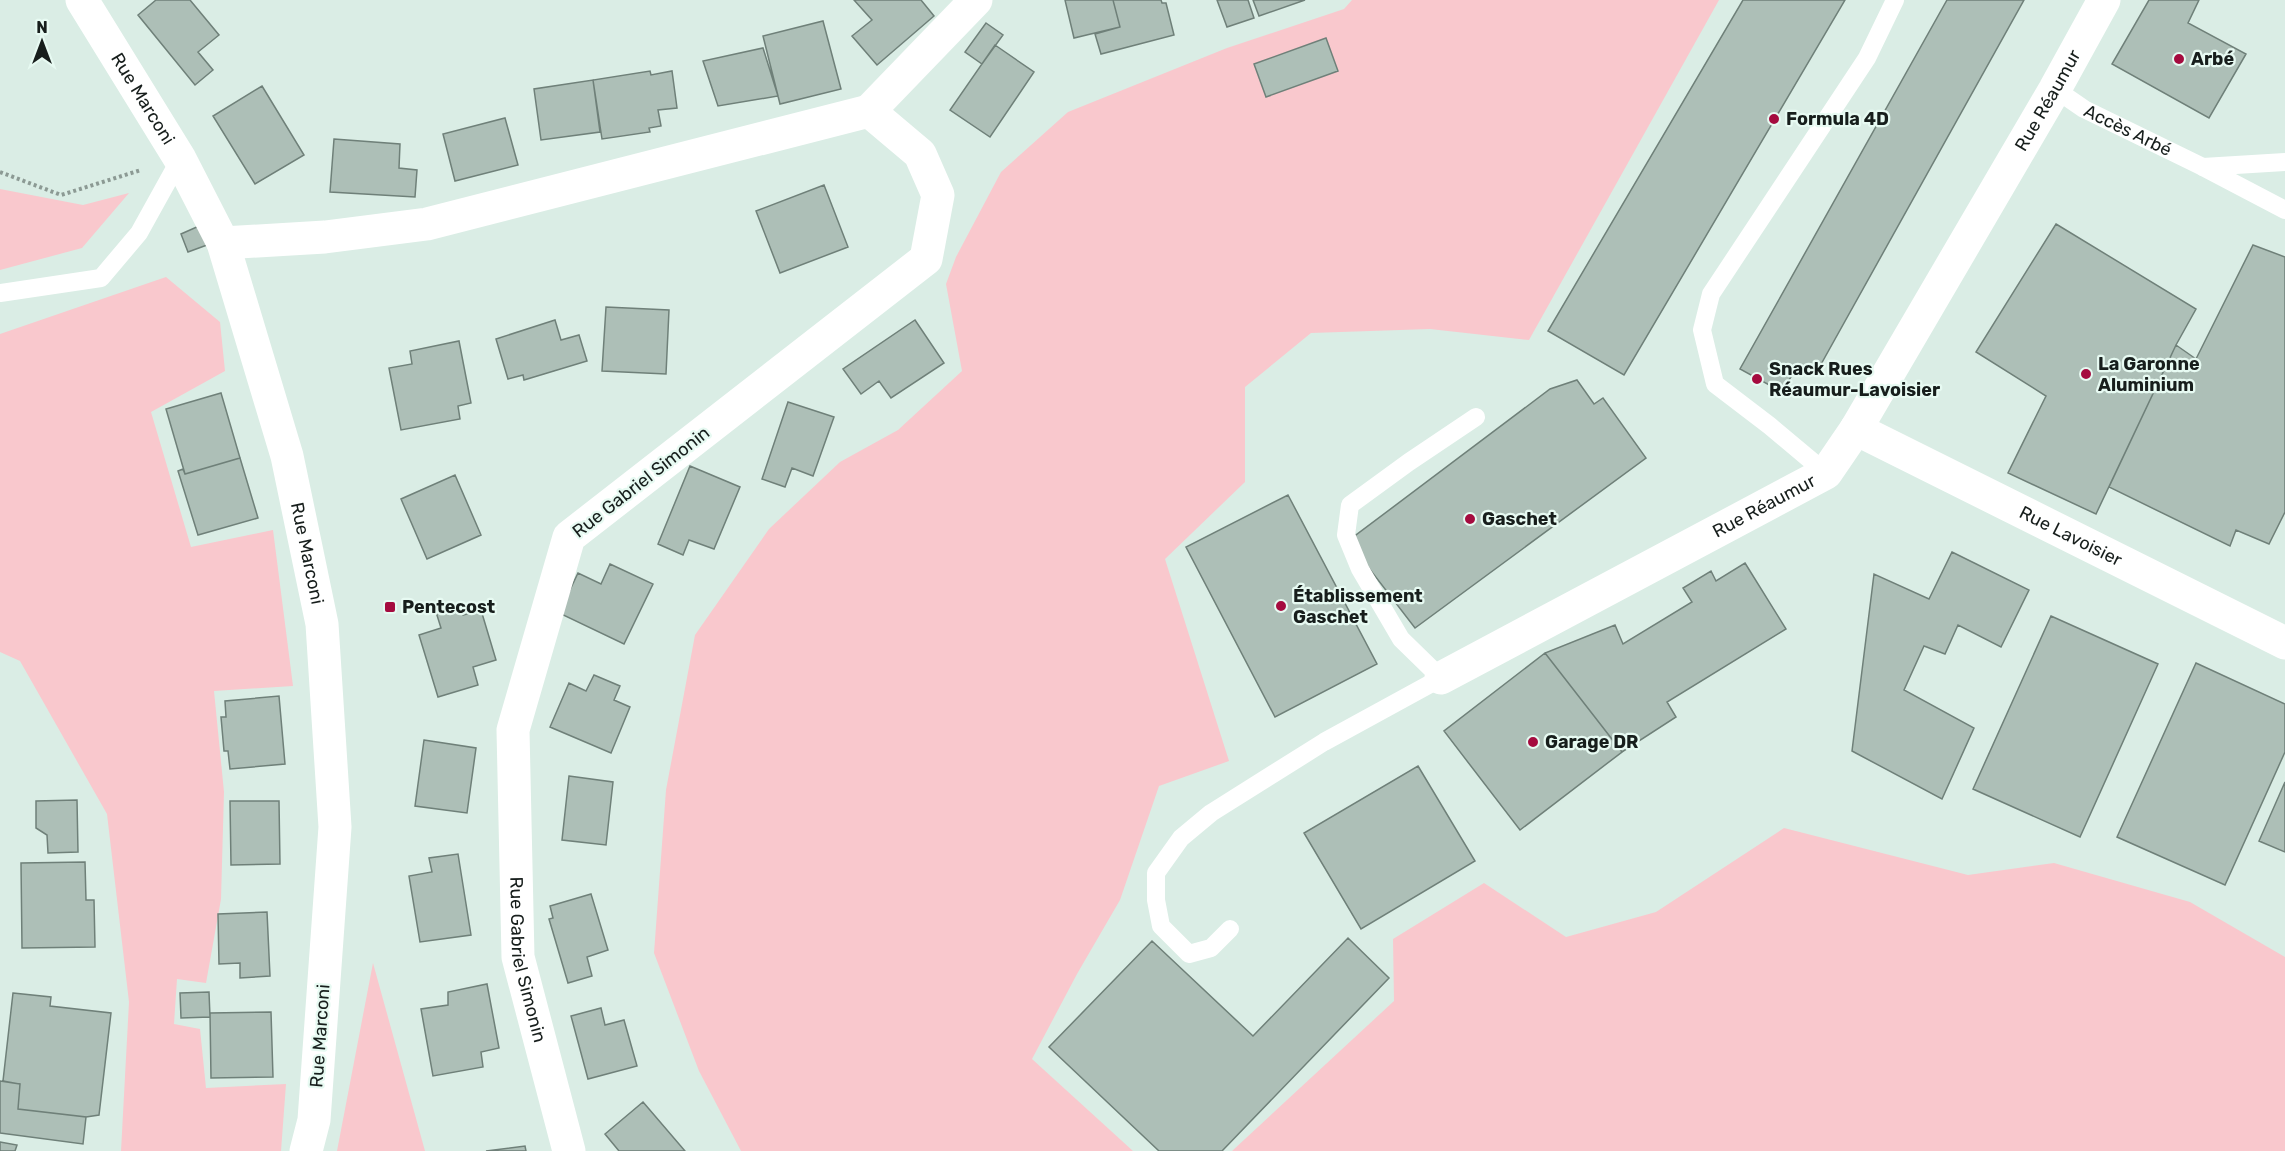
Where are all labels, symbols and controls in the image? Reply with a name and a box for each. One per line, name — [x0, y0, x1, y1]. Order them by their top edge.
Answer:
north arrow — [12, 12, 72, 72]
text: N — [36, 18, 48, 37]
street label: Rue Réaumur — [2010, 46, 2086, 155]
place label: Arbé — [2191, 48, 2234, 70]
street label: Rue Marconi — [106, 49, 179, 149]
marker: Arbé — [2172, 52, 2186, 66]
street label: Accès Arbé — [2080, 100, 2175, 161]
place label: Formula 4D — [1786, 108, 1889, 130]
marker: Formula 4D — [1767, 112, 1781, 126]
place label: La Garonne Aluminium — [2098, 353, 2200, 396]
place label: Snack Rues Réaumur-Lavoisier — [1769, 358, 1940, 401]
marker: La Garonne Aluminium — [2079, 367, 2093, 381]
marker: Snack Rues Réaumur-Lavoisier — [1750, 372, 1764, 386]
street label: Rue Gabriel Simonin — [568, 422, 714, 542]
street label: Rue Réaumur — [1709, 470, 1819, 542]
street label: Rue Marconi — [286, 500, 329, 606]
street label: Rue Lavoisier — [2016, 501, 2126, 571]
place label: Gaschet — [1482, 508, 1557, 530]
marker: Gaschet — [1463, 512, 1477, 526]
place label: Établissement Gaschet — [1293, 585, 1423, 628]
place label: Pentecost — [402, 596, 495, 618]
marker: Établissement Gaschet — [1274, 599, 1288, 613]
marker: Pentecost — [383, 600, 397, 614]
place label: Garage DR — [1545, 731, 1638, 753]
marker: Garage DR — [1526, 735, 1540, 749]
street label: Rue Gabriel Simonin — [505, 876, 551, 1045]
street label: Rue Marconi — [305, 984, 335, 1088]

